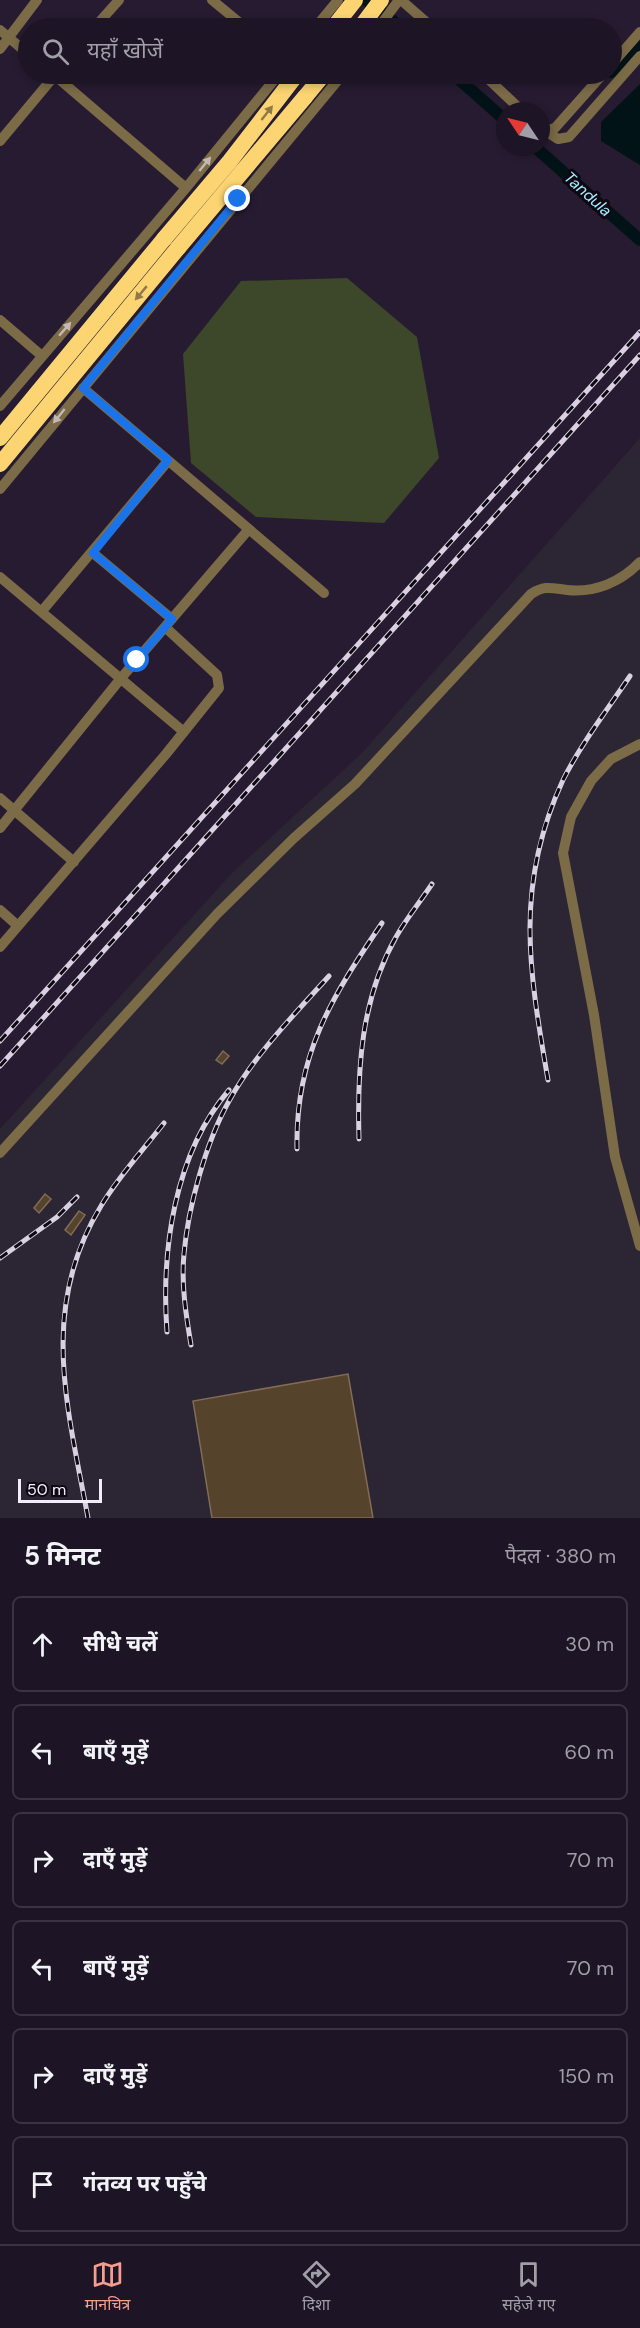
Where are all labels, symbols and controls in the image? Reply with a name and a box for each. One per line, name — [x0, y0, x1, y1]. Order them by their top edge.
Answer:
search box — [18, 18, 622, 84]
icon: search — [39, 35, 72, 68]
text: यहाँ खोजें — [87, 36, 163, 65]
north arrow — [496, 102, 550, 156]
one-way arrow — [261, 105, 273, 120]
one-way arrow — [198, 157, 211, 172]
water label: Tandula — [560, 167, 617, 221]
route end — [224, 185, 250, 211]
one-way arrow — [135, 286, 147, 301]
one-way arrow — [58, 322, 71, 337]
one-way arrow — [54, 409, 66, 424]
route start — [123, 646, 149, 672]
scale bar — [18, 1476, 102, 1504]
text: 50 m — [27, 1479, 66, 1500]
text: 5 मिनट — [24, 1539, 101, 1573]
text: पैदल · 380 m — [505, 1543, 616, 1569]
icon: ahead — [26, 1628, 59, 1661]
text: सीधे चलें — [83, 1629, 158, 1658]
text: 30 m — [565, 1631, 614, 1657]
icon: left — [26, 1736, 59, 1769]
text: बाएँ मुड़ें — [83, 1737, 149, 1766]
text: 60 m — [565, 1739, 614, 1765]
icon: right — [26, 1844, 59, 1877]
text: दाएँ मुड़ें — [83, 1845, 147, 1874]
text: 70 m — [567, 1847, 614, 1873]
icon: left — [26, 1952, 59, 1985]
text: बाएँ मुड़ें — [83, 1953, 149, 1982]
text: 70 m — [567, 1955, 614, 1981]
icon: right — [26, 2060, 59, 2093]
text: दाएँ मुड़ें — [83, 2061, 147, 2090]
text: 150 m — [559, 2063, 614, 2089]
icon: arrive — [26, 2168, 59, 2201]
text: गंतव्य पर पहुँचे — [83, 2169, 206, 2198]
tab: मानचित्र — [85, 2258, 130, 2317]
tab: दिशा — [300, 2258, 333, 2317]
tab: सहेजे गए — [502, 2258, 555, 2317]

